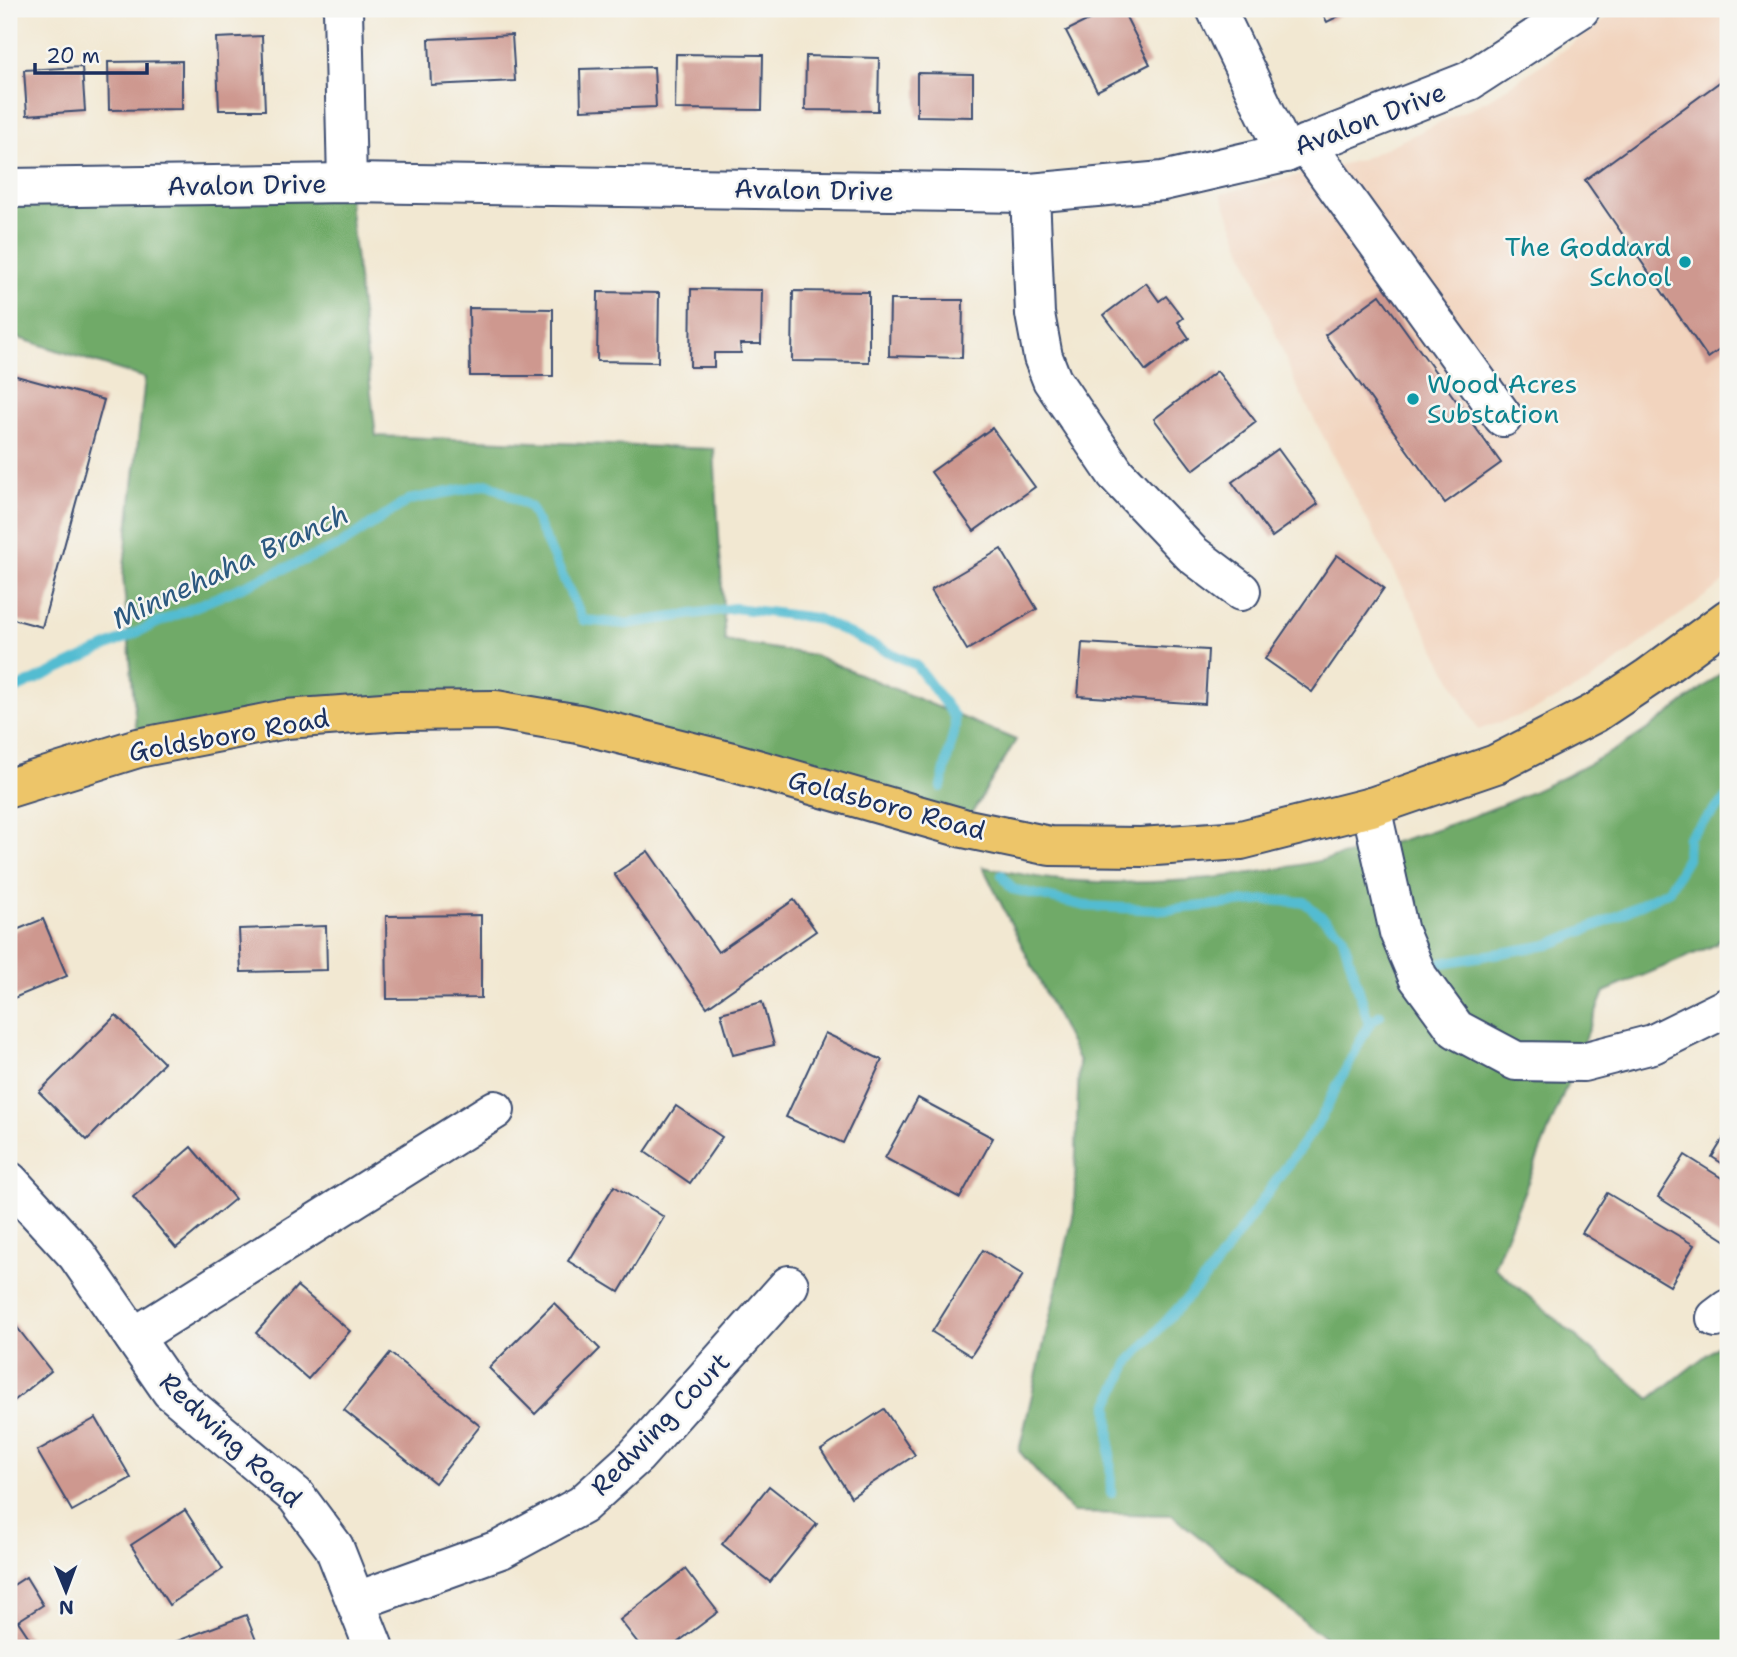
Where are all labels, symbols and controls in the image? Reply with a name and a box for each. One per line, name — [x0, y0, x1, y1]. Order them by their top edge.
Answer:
scale bar — [35, 32, 147, 76]
text: 20 m — [46, 42, 100, 70]
street label: Avalon Drive — [1289, 74, 1451, 163]
street label: Avalon Drive — [167, 166, 327, 203]
street label: Avalon Drive — [734, 171, 894, 208]
place label: The Goddard School — [1505, 229, 1671, 294]
marker: The Goddard School — [1677, 254, 1693, 270]
place label: Wood Acres Substation — [1427, 366, 1577, 431]
marker: Wood Acres Substation — [1405, 391, 1421, 407]
water label: Minnehaha Branch — [105, 494, 355, 638]
street label: Goldsboro Road — [126, 700, 332, 769]
street label: Goldsboro Road — [784, 761, 990, 848]
street label: Redwing Court — [582, 1344, 737, 1503]
street label: Redwing Road — [152, 1364, 310, 1515]
north arrow — [32, 1556, 102, 1626]
text: N — [59, 1595, 74, 1620]

